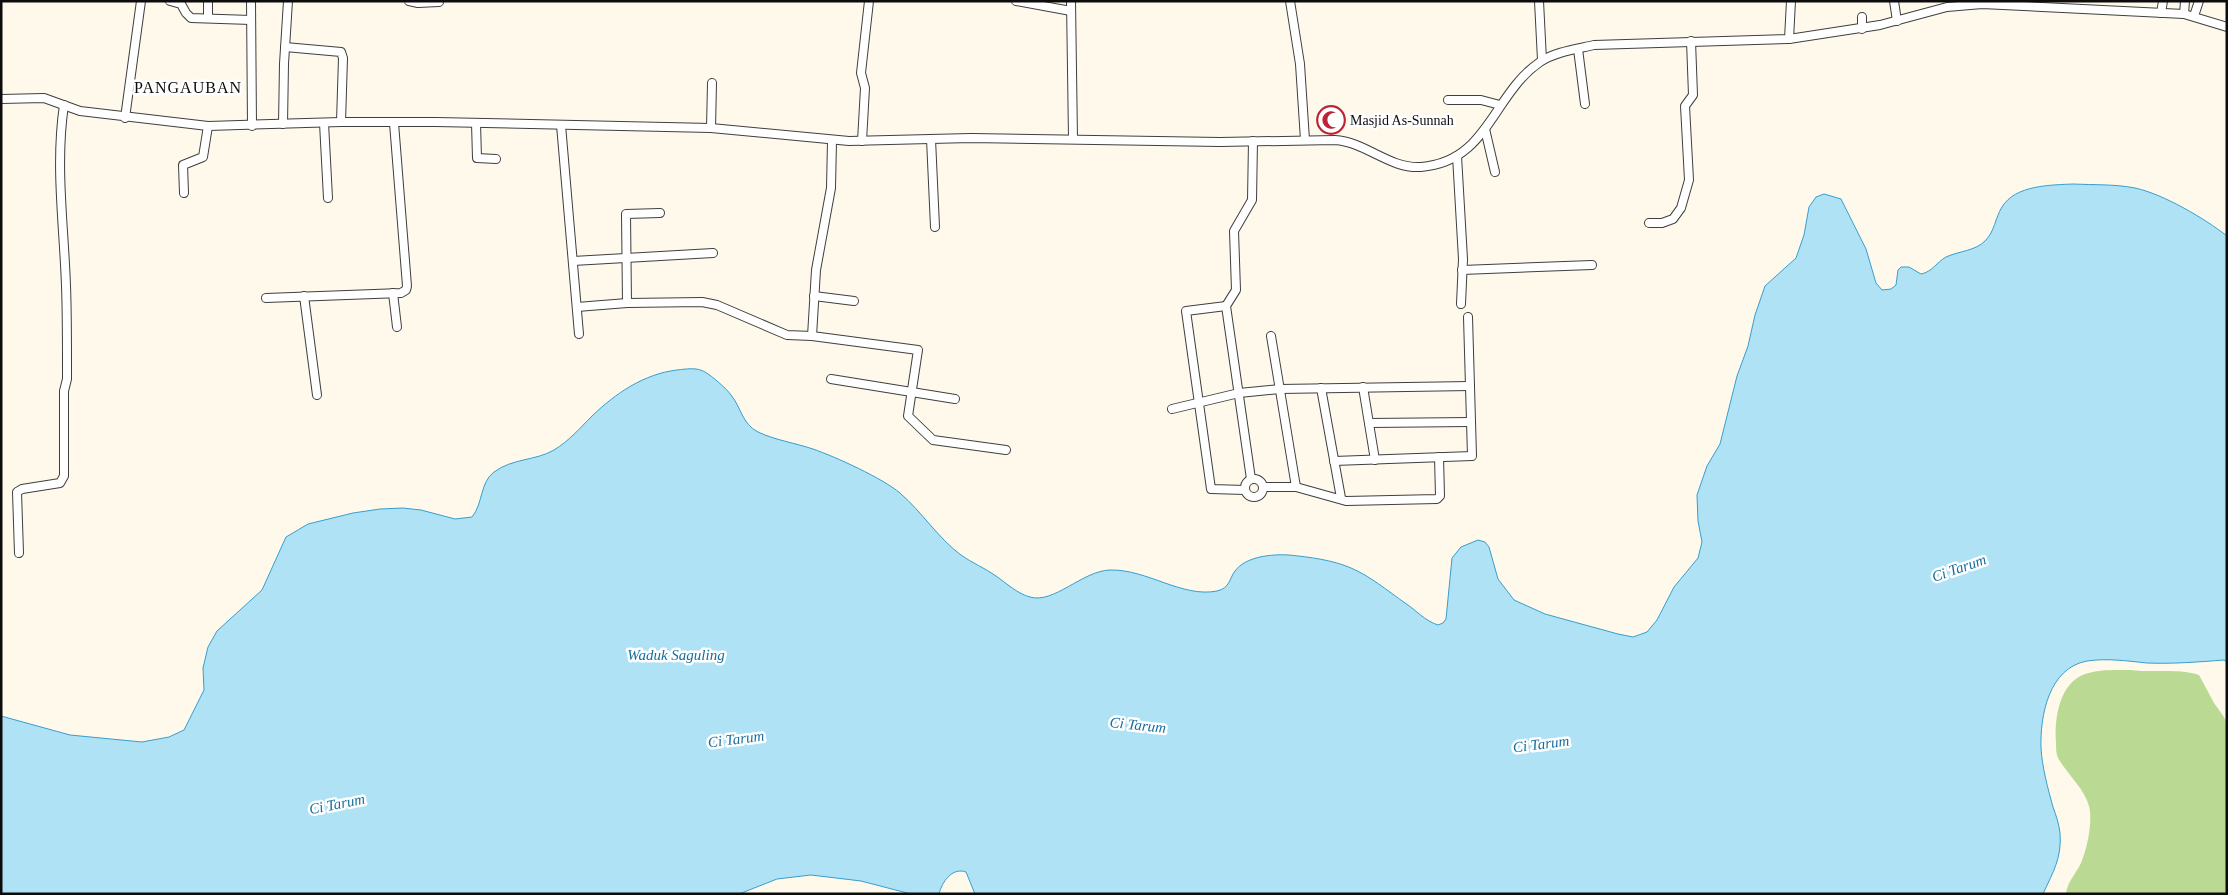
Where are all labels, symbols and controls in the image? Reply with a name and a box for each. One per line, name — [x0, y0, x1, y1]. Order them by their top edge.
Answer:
district label: PANGAUBAN — [134, 79, 242, 96]
mosque icon: Masjid As-Sunnah — [1316, 105, 1346, 135]
place label: Masjid As-Sunnah — [1350, 113, 1454, 128]
water label: Ci Tarum — [1930, 551, 1988, 585]
water label: Waduk Saguling — [627, 647, 725, 663]
water label: Ci Tarum — [1109, 714, 1167, 736]
water label: Ci Tarum — [707, 728, 765, 750]
water label: Ci Tarum — [1512, 733, 1570, 755]
water label: Ci Tarum — [308, 791, 366, 817]

